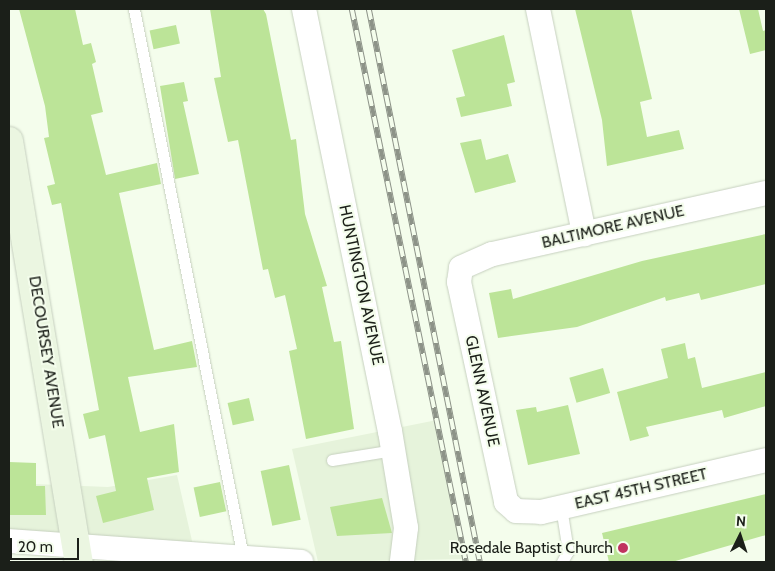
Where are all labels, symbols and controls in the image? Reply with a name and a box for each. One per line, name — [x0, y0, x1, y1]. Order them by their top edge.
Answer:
street label: BALTIMORE AVENUE — [540, 201, 686, 253]
street label: HUNTINGTON AVENUE — [335, 203, 387, 367]
street label: DECOURSEY AVENUE — [24, 275, 68, 429]
street label: GLENN AVENUE — [461, 334, 503, 448]
street label: EAST 45TH STREET — [573, 464, 709, 514]
north arrow — [715, 511, 765, 561]
text: N — [735, 512, 747, 530]
scale bar — [12, 528, 81, 560]
text: 20 m — [18, 538, 53, 556]
place label: Rosedale Baptist Church — [450, 538, 613, 558]
marker: Rosedale Baptist Church — [617, 542, 629, 554]

